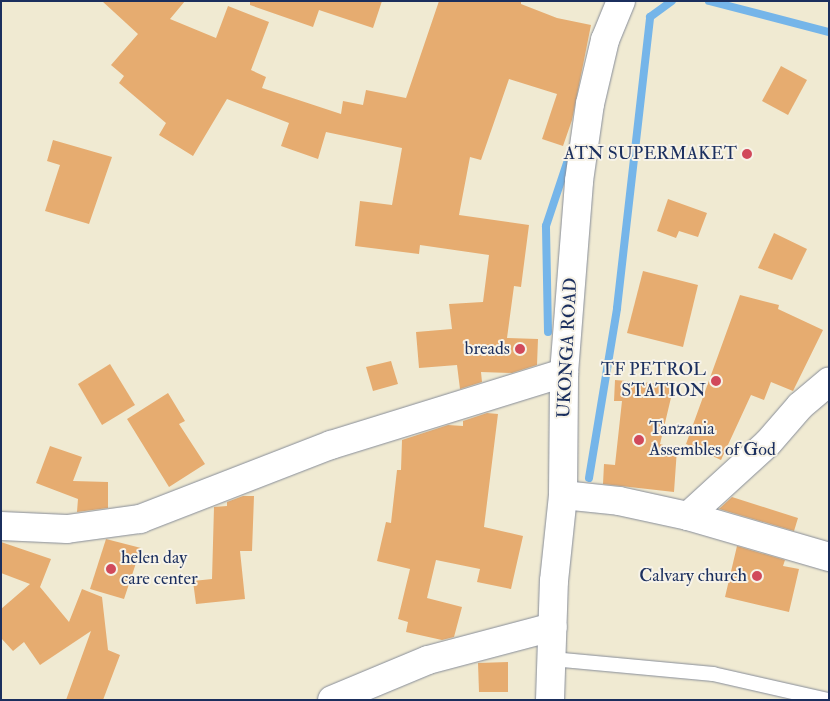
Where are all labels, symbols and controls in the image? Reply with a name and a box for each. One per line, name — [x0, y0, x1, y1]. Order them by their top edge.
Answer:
place label: ATN SUPERMAKET — [564, 143, 737, 165]
marker: ATN SUPERMAKET — [741, 148, 753, 160]
street label: UKONGA ROAD — [554, 277, 582, 419]
place label: breads — [465, 338, 510, 360]
marker: breads — [514, 343, 526, 355]
place label: TF PETROL STATION — [601, 360, 706, 402]
marker: TF PETROL STATION — [710, 375, 722, 387]
place label: Tanzania Assembles of God — [649, 419, 776, 462]
marker: Tanzania Assembles of God — [633, 434, 645, 446]
place label: helen day care center — [121, 548, 198, 590]
marker: helen day care center — [105, 563, 117, 575]
place label: Calvary church — [639, 565, 747, 587]
marker: Calvary church — [751, 570, 763, 582]

